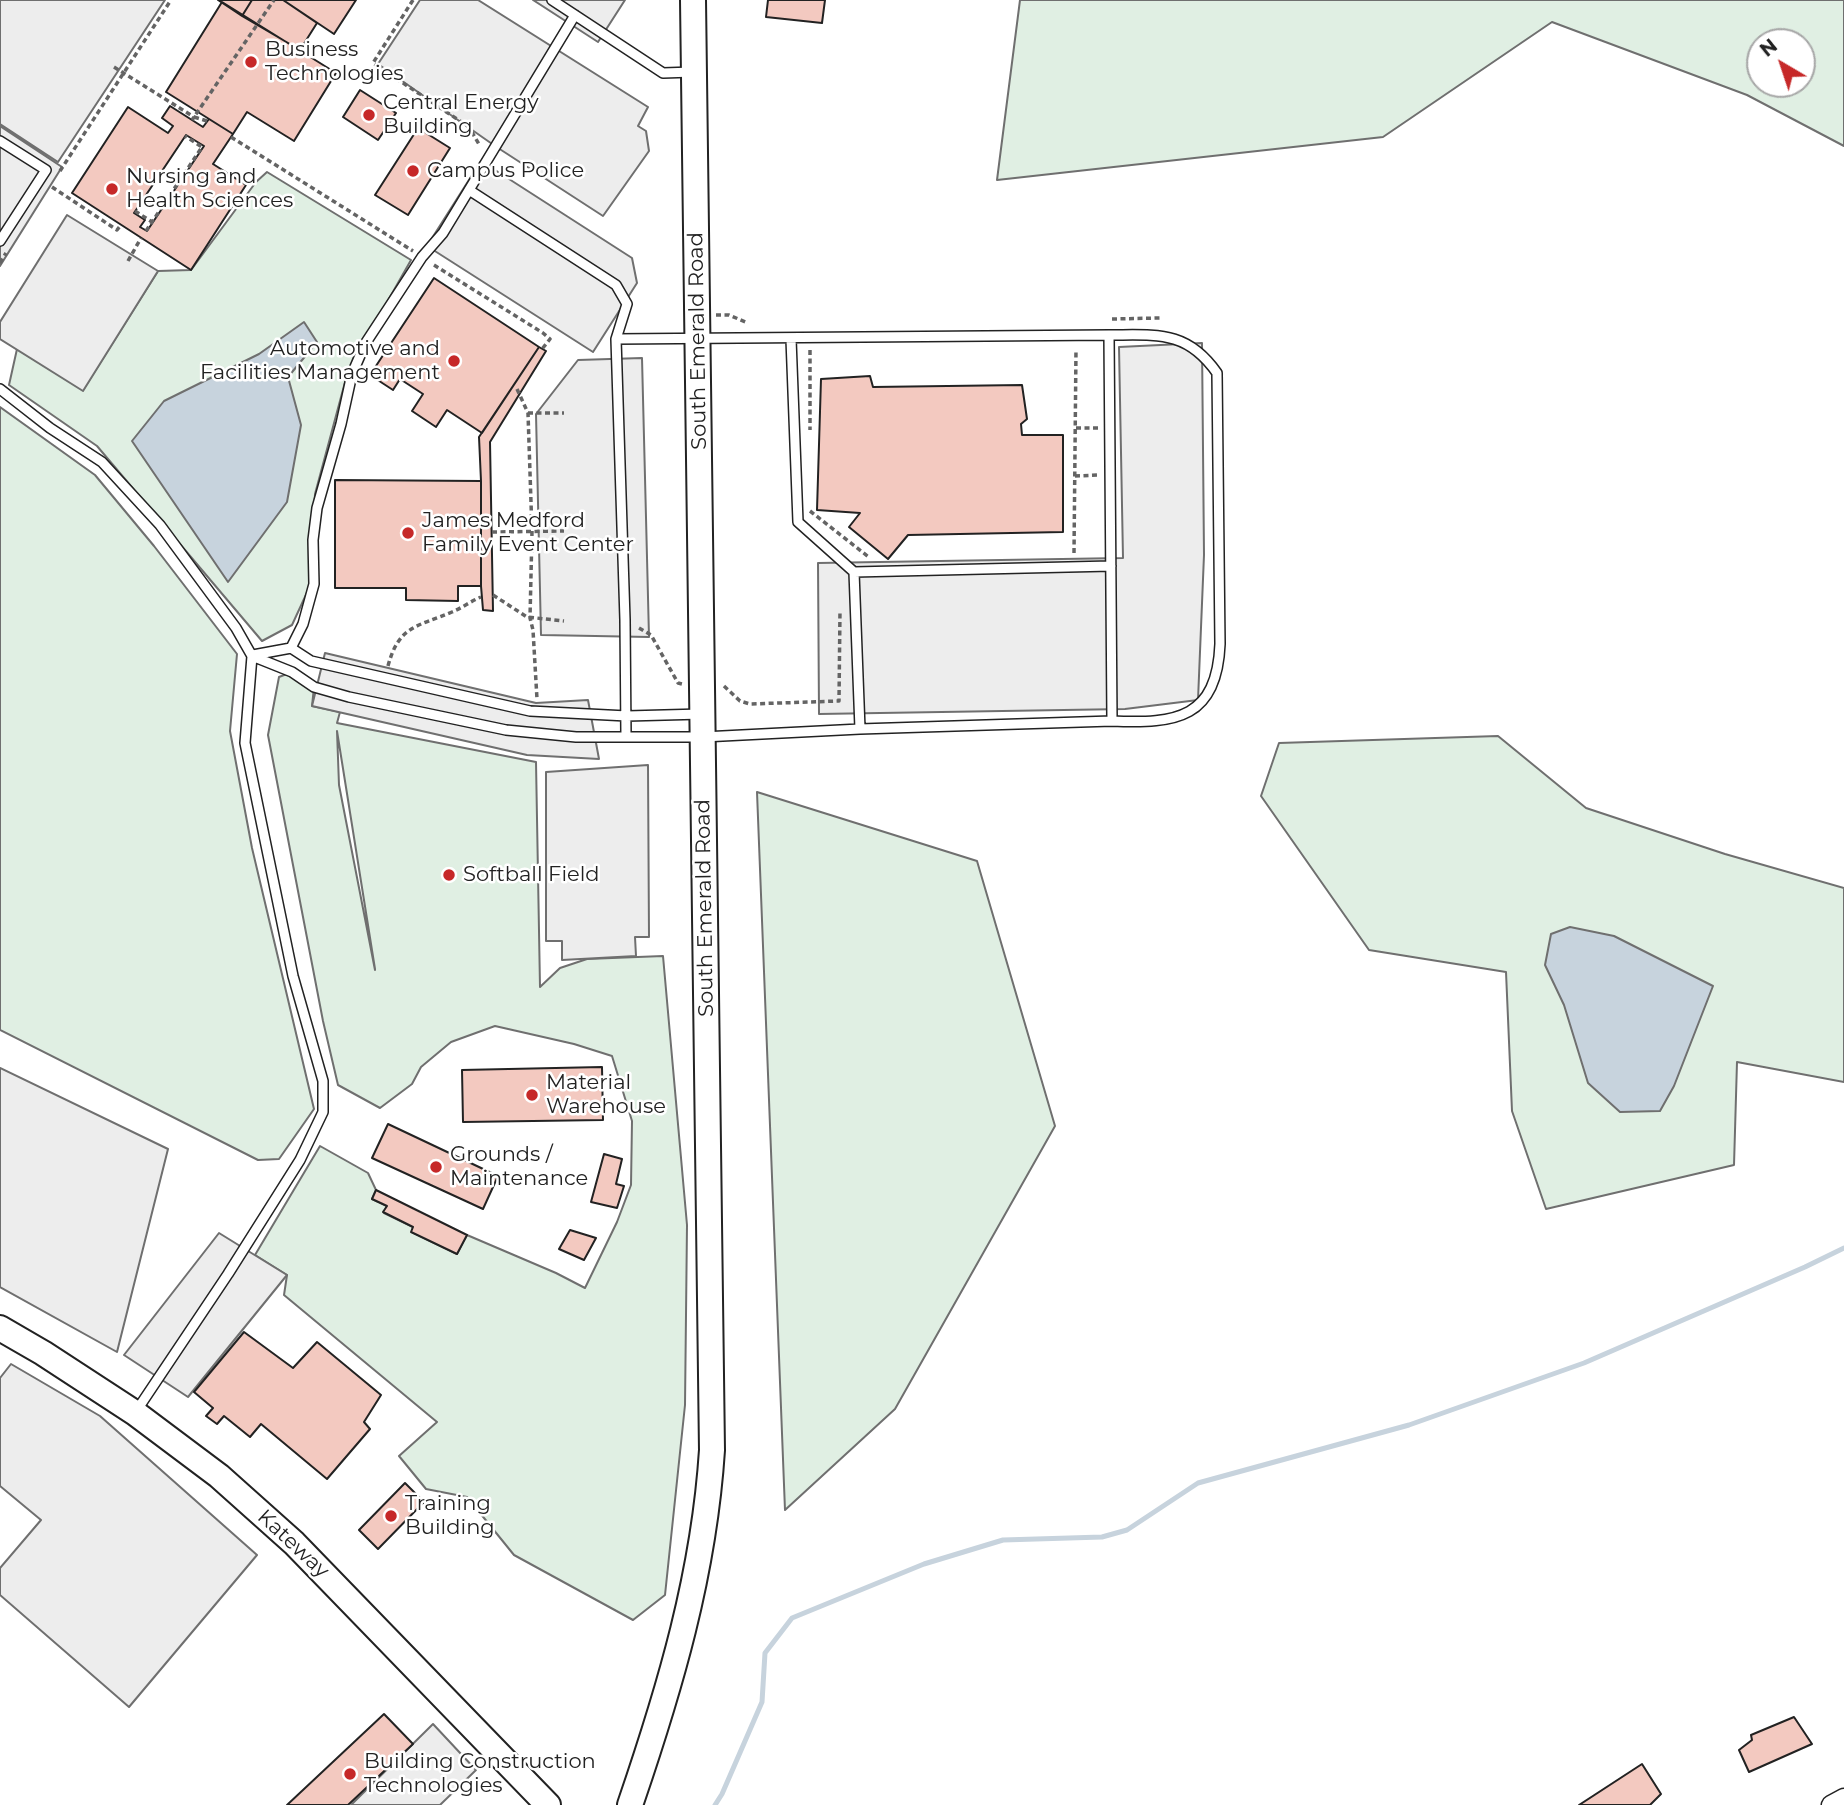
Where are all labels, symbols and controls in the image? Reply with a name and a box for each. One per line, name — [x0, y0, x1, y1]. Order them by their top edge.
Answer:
north arrow — [1746, 28, 1816, 98]
text: N — [1756, 34, 1782, 62]
place label: Business Technologies — [265, 37, 404, 87]
marker: Business Technologies — [243, 54, 259, 70]
place label: Central Energy Building — [383, 90, 539, 140]
marker: Central Energy Building — [361, 107, 377, 123]
place label: Campus Police — [427, 158, 584, 184]
marker: Campus Police — [405, 163, 421, 179]
place label: Nursing and Health Sciences — [126, 164, 293, 214]
marker: Nursing and Health Sciences — [104, 181, 120, 197]
street label: South Emerald Road — [684, 232, 712, 450]
place label: Automotive and Facilities Management — [200, 336, 440, 386]
marker: Automotive and Facilities Management — [446, 353, 462, 369]
place label: James Medford Family Event Center — [422, 508, 634, 558]
marker: James Medford Family Event Center — [400, 525, 416, 541]
street label: South Emerald Road — [691, 799, 719, 1017]
place label: Softball Field — [463, 862, 600, 888]
marker: Softball Field — [441, 867, 457, 883]
place label: Material Warehouse — [546, 1070, 666, 1120]
marker: Material Warehouse — [524, 1087, 540, 1103]
place label: Grounds / Maintenance — [450, 1142, 588, 1192]
marker: Grounds / Maintenance — [428, 1159, 444, 1175]
place label: Training Building — [405, 1491, 495, 1541]
street label: Kateway — [252, 1504, 334, 1584]
marker: Training Building — [383, 1508, 399, 1524]
place label: Building Construction Technologies — [364, 1749, 596, 1799]
marker: Building Construction Technologies — [342, 1766, 358, 1782]

